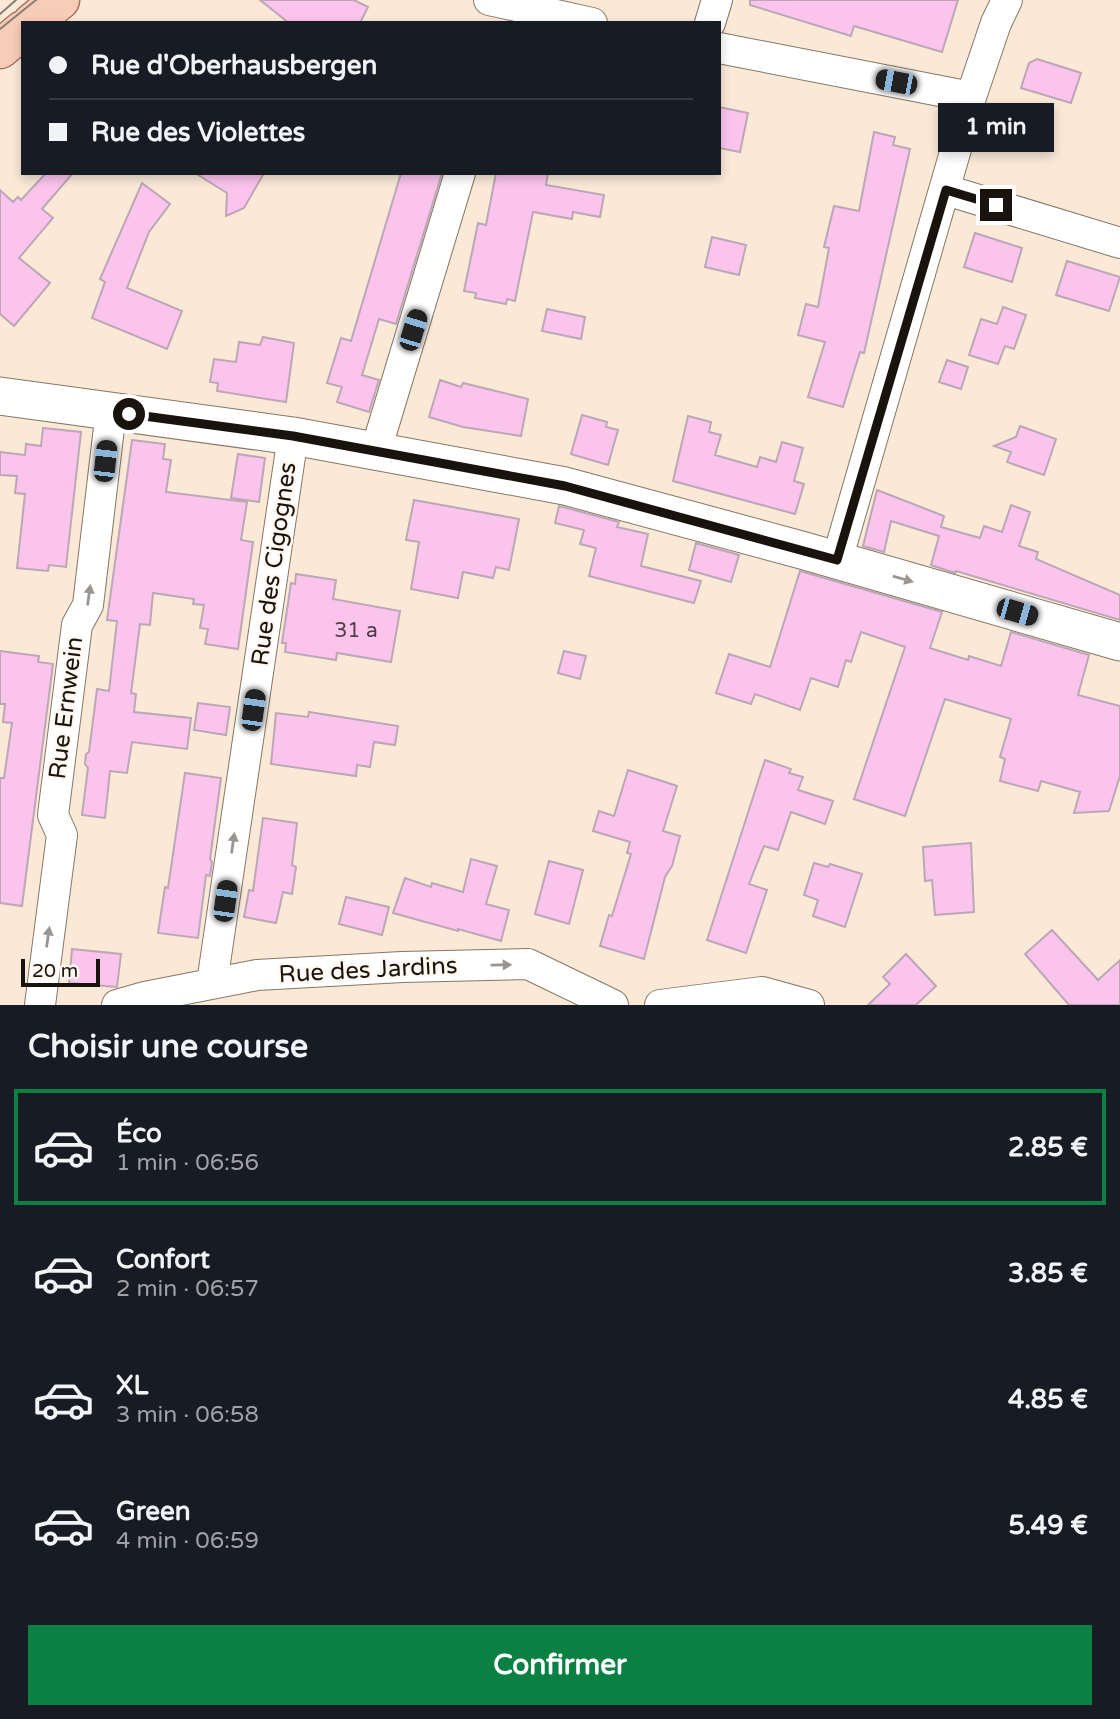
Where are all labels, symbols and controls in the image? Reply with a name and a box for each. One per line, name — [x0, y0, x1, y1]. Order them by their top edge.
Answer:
text: Rue d'Oberhausbergen — [91, 50, 377, 81]
car — [874, 68, 919, 96]
callout: 1 min — [938, 104, 1054, 152]
text: 1 min — [965, 113, 1027, 141]
text: Rue des Violettes — [91, 117, 305, 148]
route end — [980, 189, 1012, 221]
car — [397, 307, 430, 353]
route start — [113, 398, 145, 430]
car — [93, 439, 118, 483]
street label: Rue des Cigognes — [245, 460, 303, 668]
one-way arrow — [892, 575, 913, 585]
one-way arrow — [84, 584, 95, 606]
car — [994, 596, 1041, 628]
house number: 31 a — [334, 618, 378, 643]
street label: Rue Ernwein — [43, 635, 89, 781]
car — [240, 688, 267, 732]
one-way arrow — [228, 832, 239, 854]
car — [212, 879, 239, 923]
one-way arrow — [43, 926, 54, 948]
street label: Rue des Jardins — [278, 951, 458, 989]
scale bar — [21, 956, 100, 988]
one-way arrow — [490, 959, 512, 970]
text: 20 m — [32, 960, 78, 982]
text: Choisir une course — [28, 1028, 308, 1066]
icon: car — [32, 1116, 95, 1179]
text: Éco — [116, 1118, 162, 1149]
text: 2.85 € — [1008, 1132, 1088, 1163]
text: 1 min · 06:56 — [116, 1149, 259, 1177]
icon: car — [32, 1242, 95, 1305]
text: Confort — [116, 1244, 210, 1275]
text: 3.85 € — [1008, 1258, 1088, 1289]
text: 2 min · 06:57 — [116, 1275, 259, 1303]
icon: car — [32, 1368, 95, 1431]
text: XL — [116, 1370, 148, 1401]
text: 4.85 € — [1008, 1384, 1088, 1415]
text: 3 min · 06:58 — [116, 1401, 259, 1429]
icon: car — [32, 1494, 95, 1557]
text: Green — [116, 1496, 191, 1527]
text: 5.49 € — [1009, 1510, 1088, 1541]
text: 4 min · 06:59 — [116, 1527, 259, 1555]
button: Confirmer — [28, 1625, 1092, 1705]

